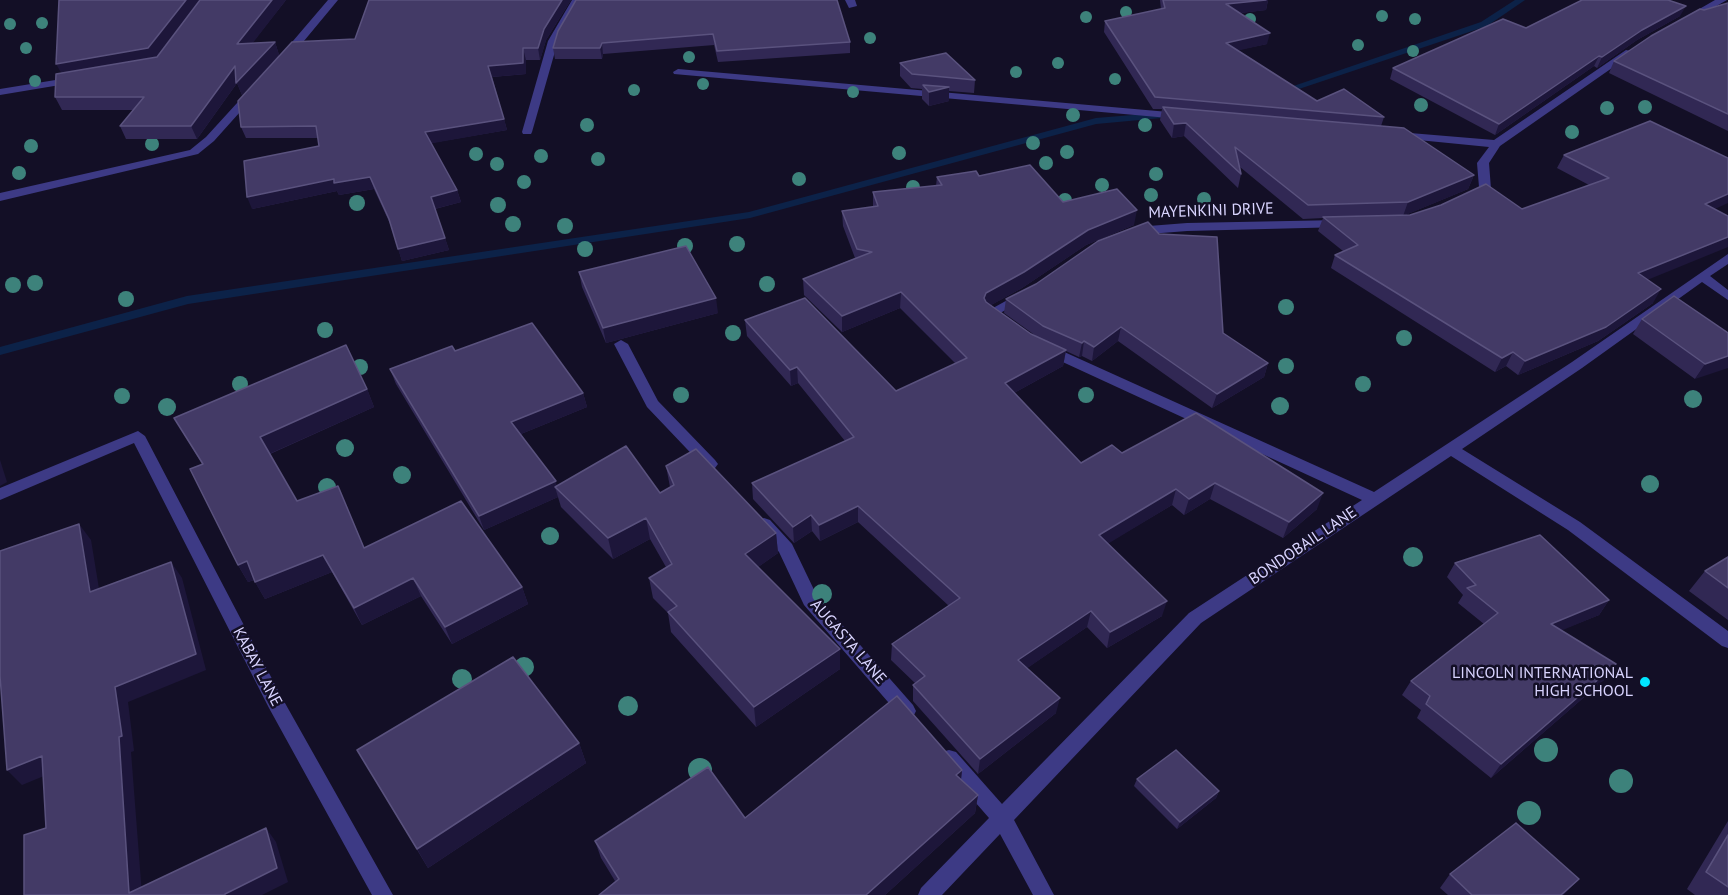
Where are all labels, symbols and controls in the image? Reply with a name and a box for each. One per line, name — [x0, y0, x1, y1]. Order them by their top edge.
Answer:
street label: MAYENKINI DRIVE — [1148, 199, 1274, 223]
street label: BONDOBAIL LANE — [1246, 503, 1360, 589]
street label: AUGASTA LANE — [806, 596, 890, 688]
street label: KABAY LANE — [228, 624, 286, 710]
place label: LINCOLN INTERNATIONAL HIGH SCHOOL — [1452, 663, 1633, 701]
marker: LINCOLN INTERNATIONAL HIGH SCHOOL — [1638, 675, 1652, 689]

